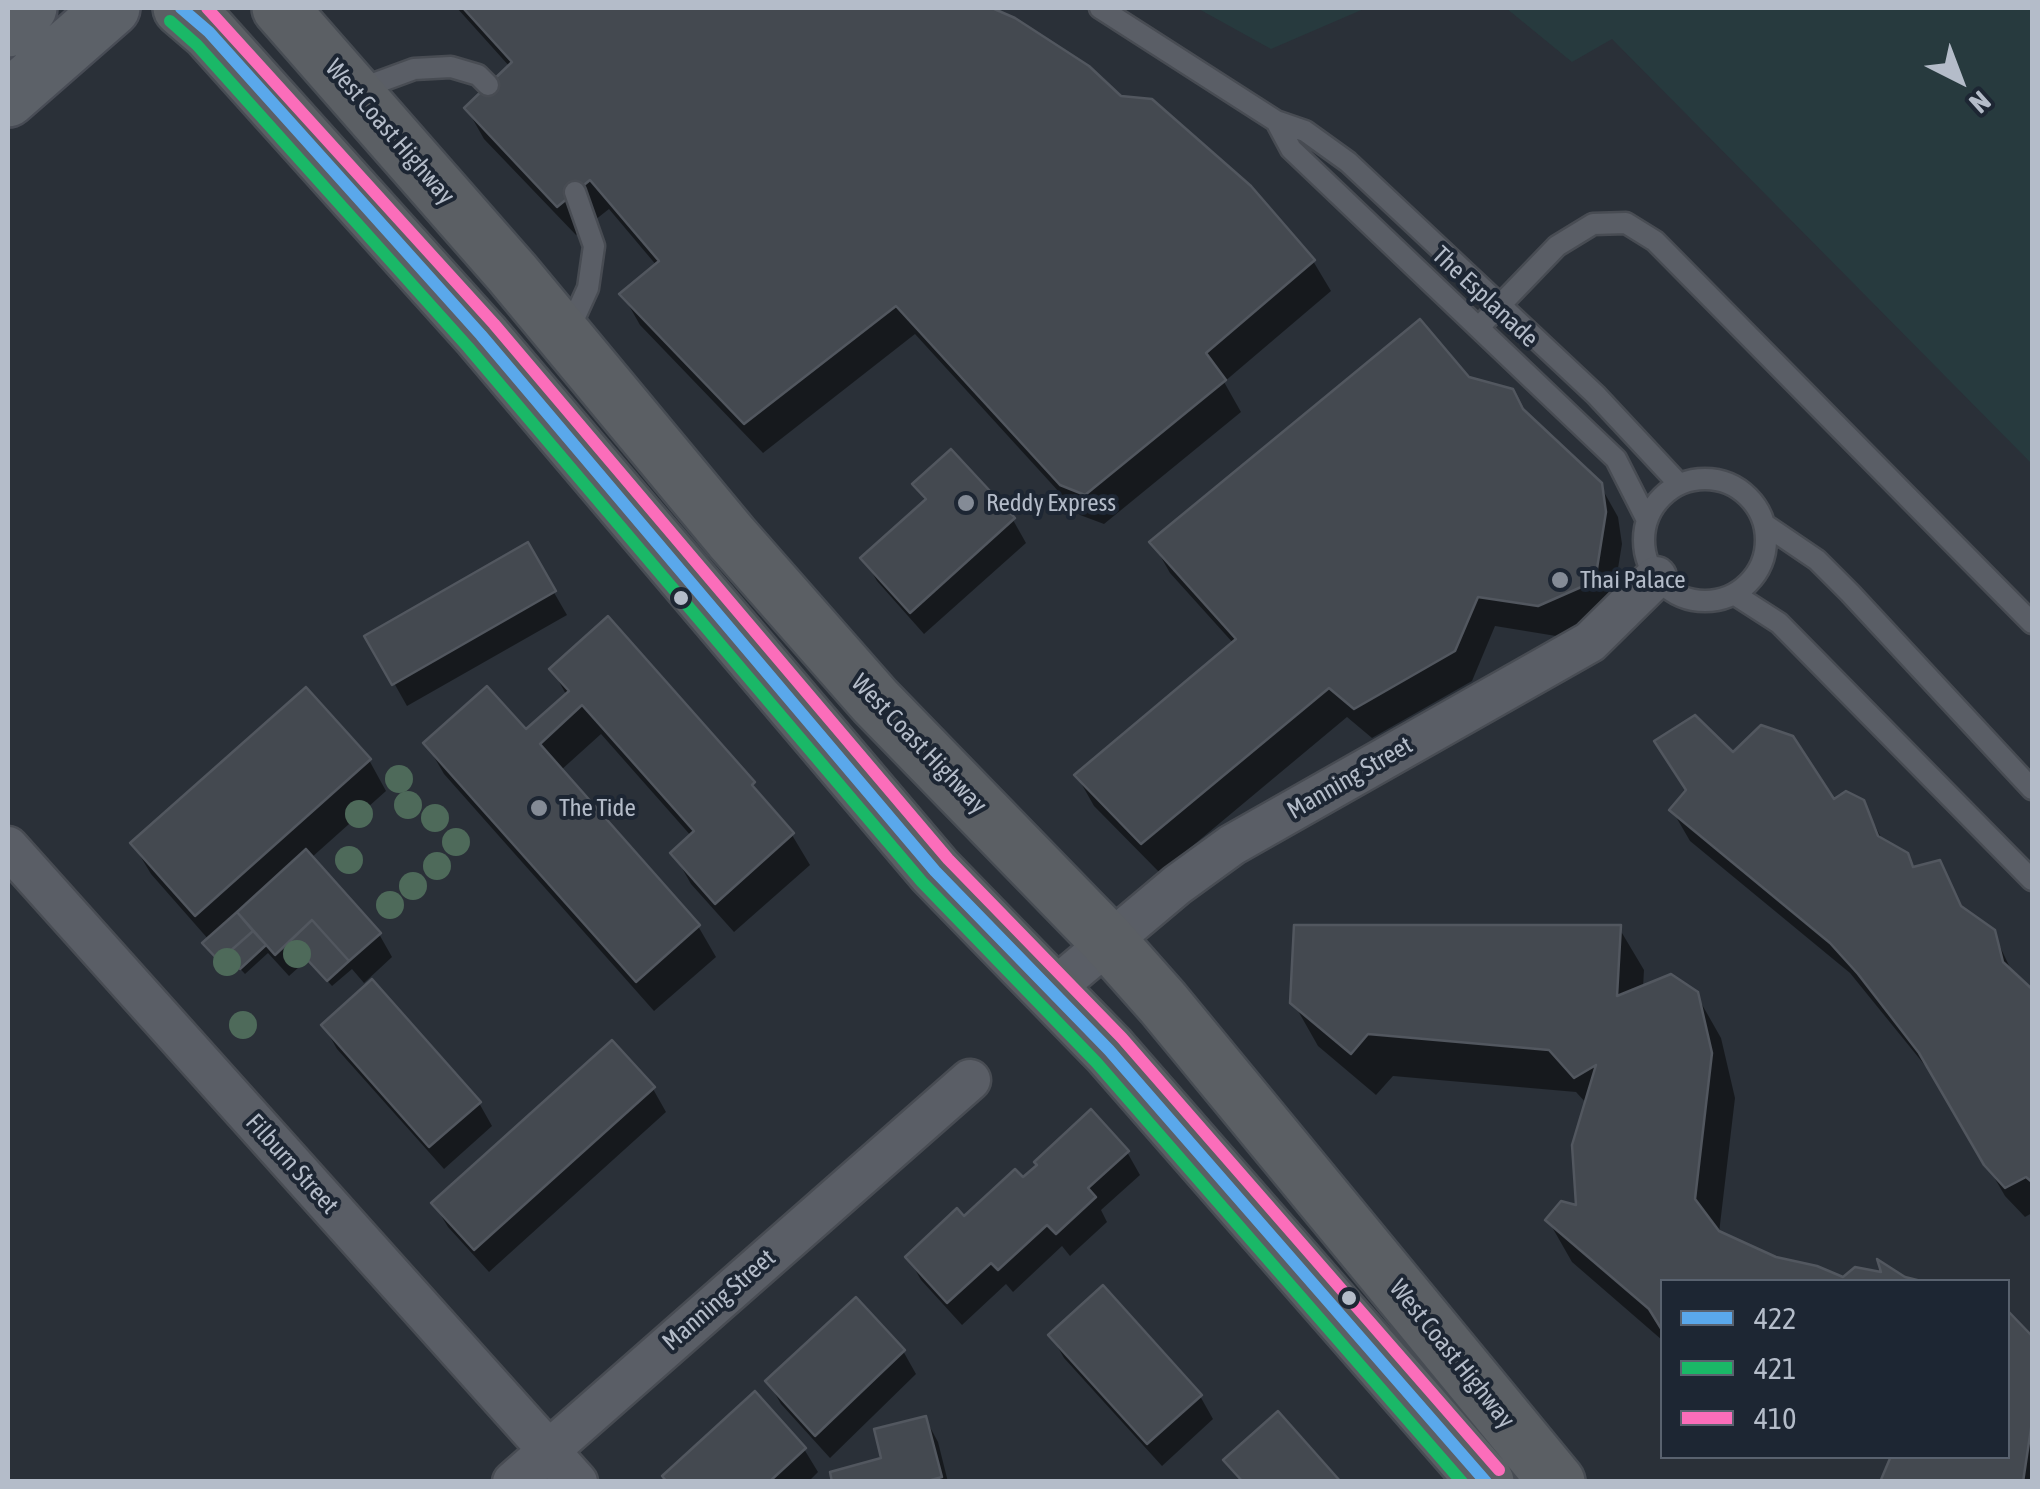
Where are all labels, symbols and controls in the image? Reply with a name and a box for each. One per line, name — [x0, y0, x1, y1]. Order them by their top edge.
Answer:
north arrow — [1910, 30, 2010, 130]
street label: West Coast Highway — [319, 53, 461, 211]
text: N — [1963, 85, 1997, 120]
street label: The Esplanade — [1426, 240, 1544, 354]
place label: Reddy Express — [986, 488, 1116, 518]
marker: Reddy Express — [955, 492, 977, 514]
place label: Thai Palace — [1580, 565, 1686, 595]
marker: Thai Palace — [1549, 569, 1571, 591]
unlabelled marker — [671, 588, 691, 608]
street label: West Coast Highway — [845, 668, 993, 820]
street label: Manning Street — [1282, 730, 1418, 826]
place label: The Tide — [559, 793, 636, 823]
marker: The Tide — [528, 797, 550, 819]
street label: Filburn Street — [239, 1108, 345, 1220]
street label: Manning Street — [657, 1243, 781, 1357]
street label: West Coast Highway — [1383, 1274, 1521, 1434]
legend — [1660, 1279, 2010, 1459]
unlabelled marker — [1339, 1288, 1359, 1308]
text: 422 — [1754, 1301, 1796, 1335]
text: 421 — [1754, 1351, 1796, 1385]
text: 410 — [1754, 1401, 1796, 1435]

